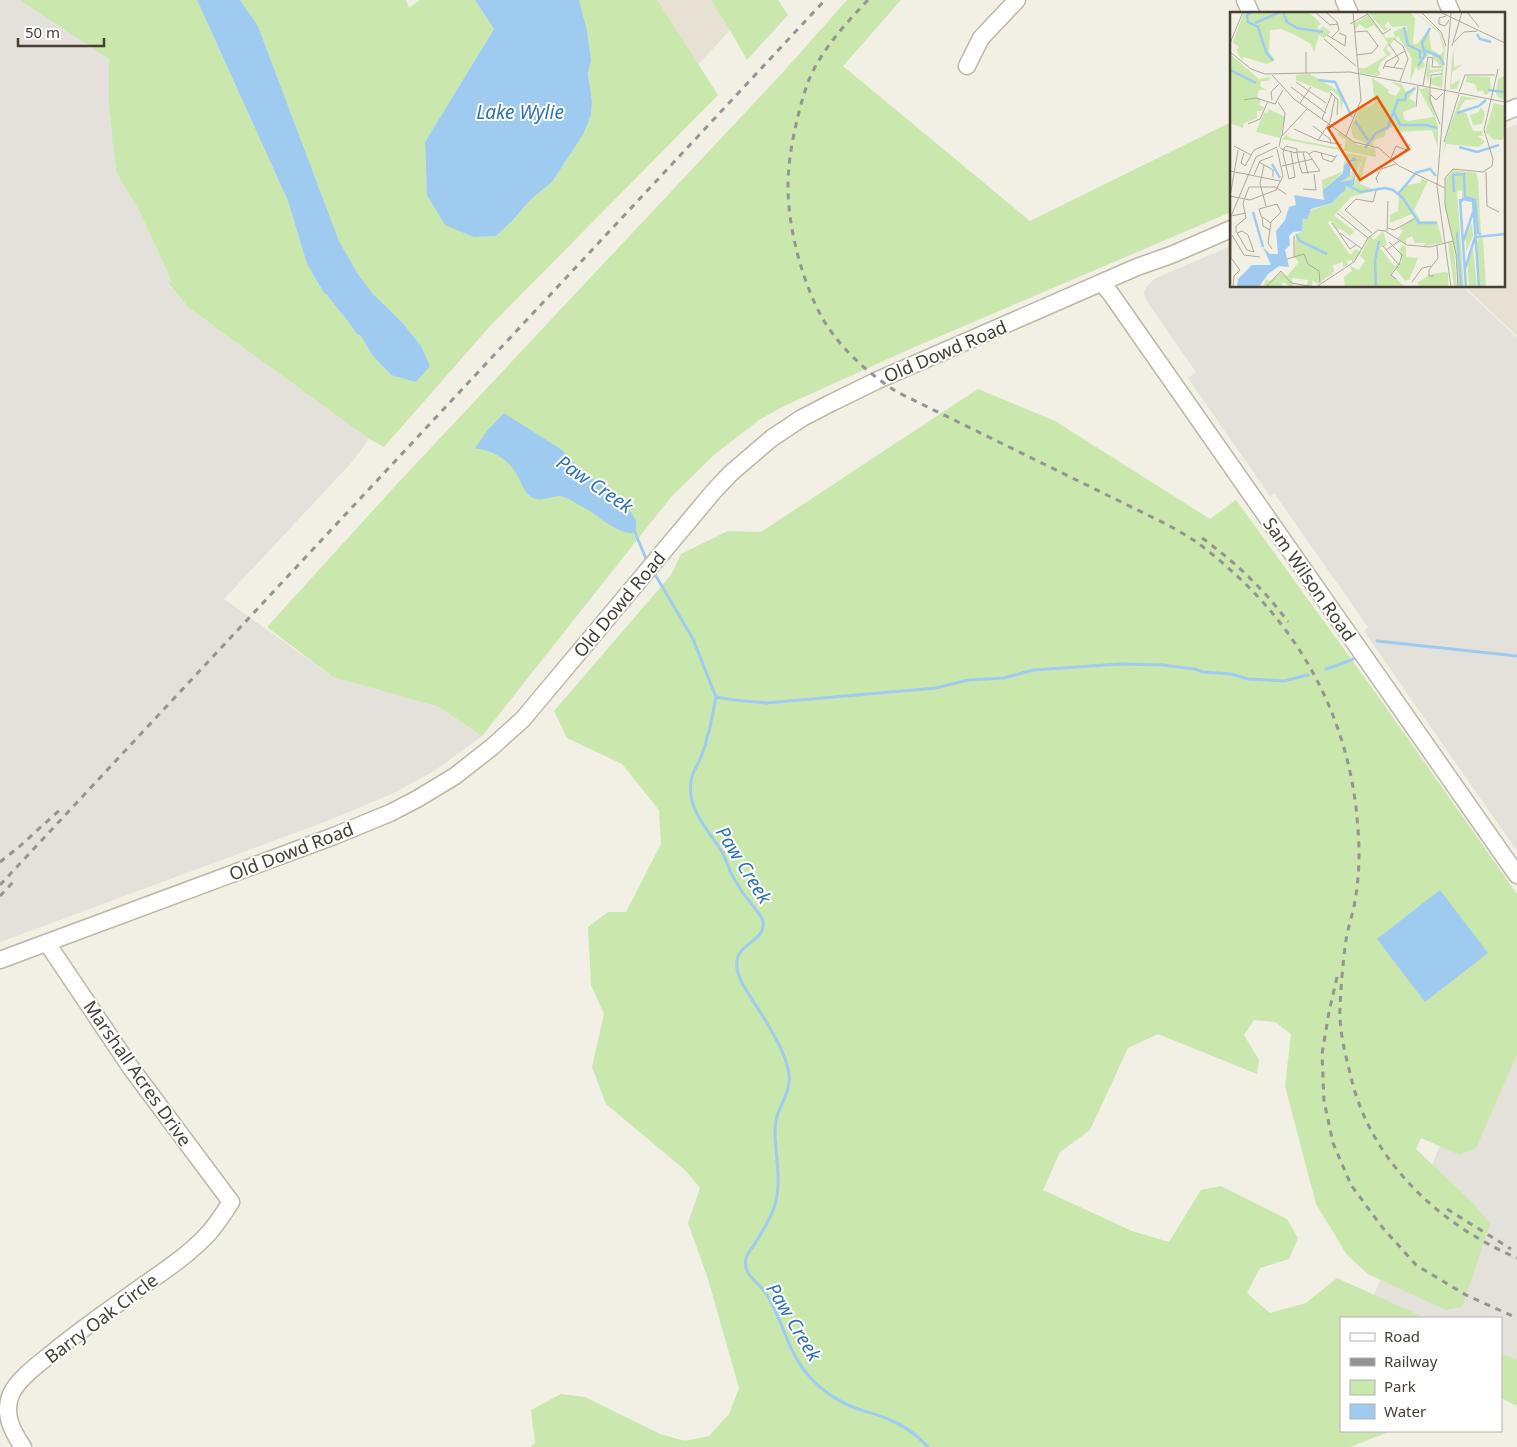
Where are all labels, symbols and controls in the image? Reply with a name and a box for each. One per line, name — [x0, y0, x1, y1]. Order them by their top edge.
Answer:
inset map — [1230, 12, 1504, 288]
scale bar — [18, 15, 104, 47]
text: 50 m — [25, 22, 60, 42]
water label: Lake Wylie — [476, 99, 564, 125]
street label: Old Dowd Road — [880, 314, 1010, 388]
water label: Paw Creek — [552, 449, 639, 519]
street label: Sam Wilson Road — [1258, 512, 1362, 646]
street label: Old Dowd Road — [568, 546, 670, 662]
street label: Old Dowd Road — [225, 816, 357, 886]
water label: Paw Creek — [710, 821, 778, 909]
street label: Marshall Acres Drive — [79, 995, 197, 1151]
street label: Barry Oak Circle — [40, 1268, 162, 1368]
water label: Paw Creek — [760, 1278, 828, 1366]
legend — [1340, 1317, 1502, 1432]
text: Road — [1384, 1326, 1420, 1346]
text: Railway — [1384, 1351, 1438, 1371]
text: Park — [1384, 1376, 1416, 1396]
text: Water — [1384, 1401, 1426, 1421]

